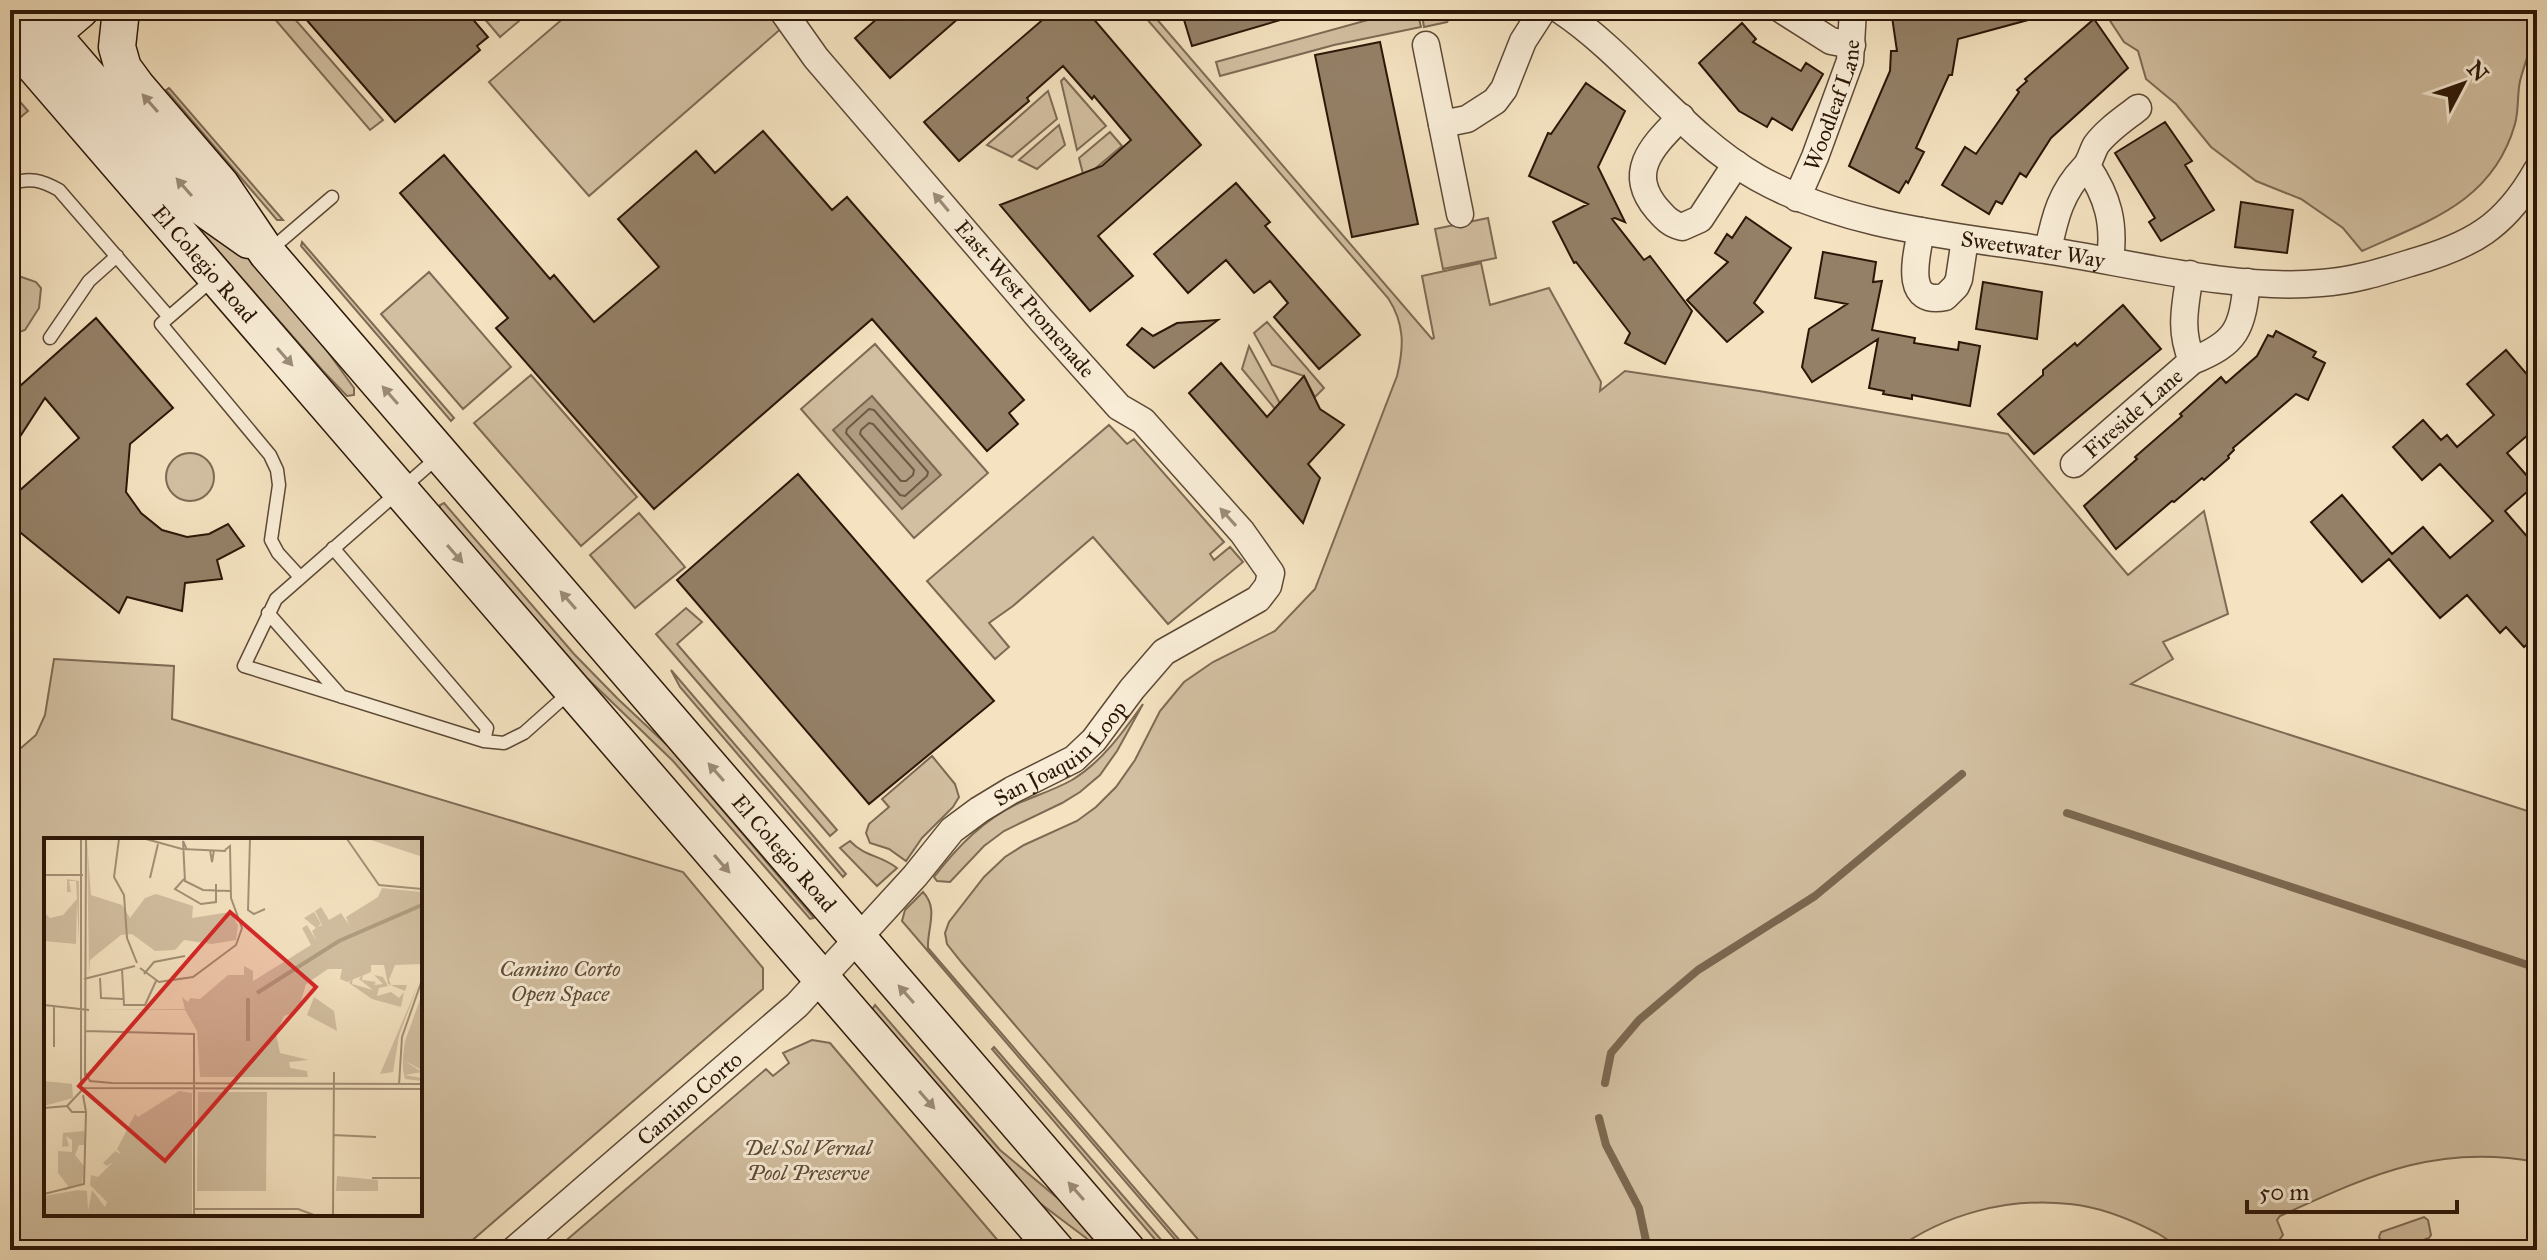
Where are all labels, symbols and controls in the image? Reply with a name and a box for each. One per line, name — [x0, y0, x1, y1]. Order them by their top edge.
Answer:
street label: Woodleaf Lane — [1797, 39, 1865, 174]
north arrow — [2423, 44, 2503, 124]
text: N — [2461, 55, 2494, 87]
one-way arrow — [142, 93, 159, 113]
one-way arrow — [176, 178, 193, 198]
one-way arrow — [933, 192, 950, 212]
street label: El Colegio Road — [147, 199, 263, 328]
street label: East-West Promenade — [949, 215, 1101, 383]
street label: Sweetwater Way — [1959, 224, 2108, 274]
one-way arrow — [276, 347, 293, 367]
street label: Fireside Lane — [2077, 362, 2188, 463]
one-way arrow — [382, 386, 399, 406]
one-way arrow — [1220, 507, 1238, 526]
one-way arrow — [446, 543, 463, 563]
one-way arrow — [559, 591, 577, 610]
street label: San Joaquin Loop — [988, 695, 1132, 812]
one-way arrow — [708, 762, 725, 782]
street label: El Colegio Road — [726, 788, 843, 917]
inset map — [44, 838, 422, 1216]
one-way arrow — [713, 853, 730, 873]
park label: Camino Corto Open Space — [499, 955, 621, 1007]
one-way arrow — [898, 984, 916, 1004]
street label: Camino Corto — [631, 1045, 747, 1151]
one-way arrow — [917, 1091, 935, 1110]
park label: Del Sol Vernal Pool Preserve — [744, 1134, 874, 1186]
scale bar — [2247, 1164, 2457, 1214]
text: 50 m — [2259, 1177, 2309, 1207]
one-way arrow — [1068, 1181, 1085, 1201]

